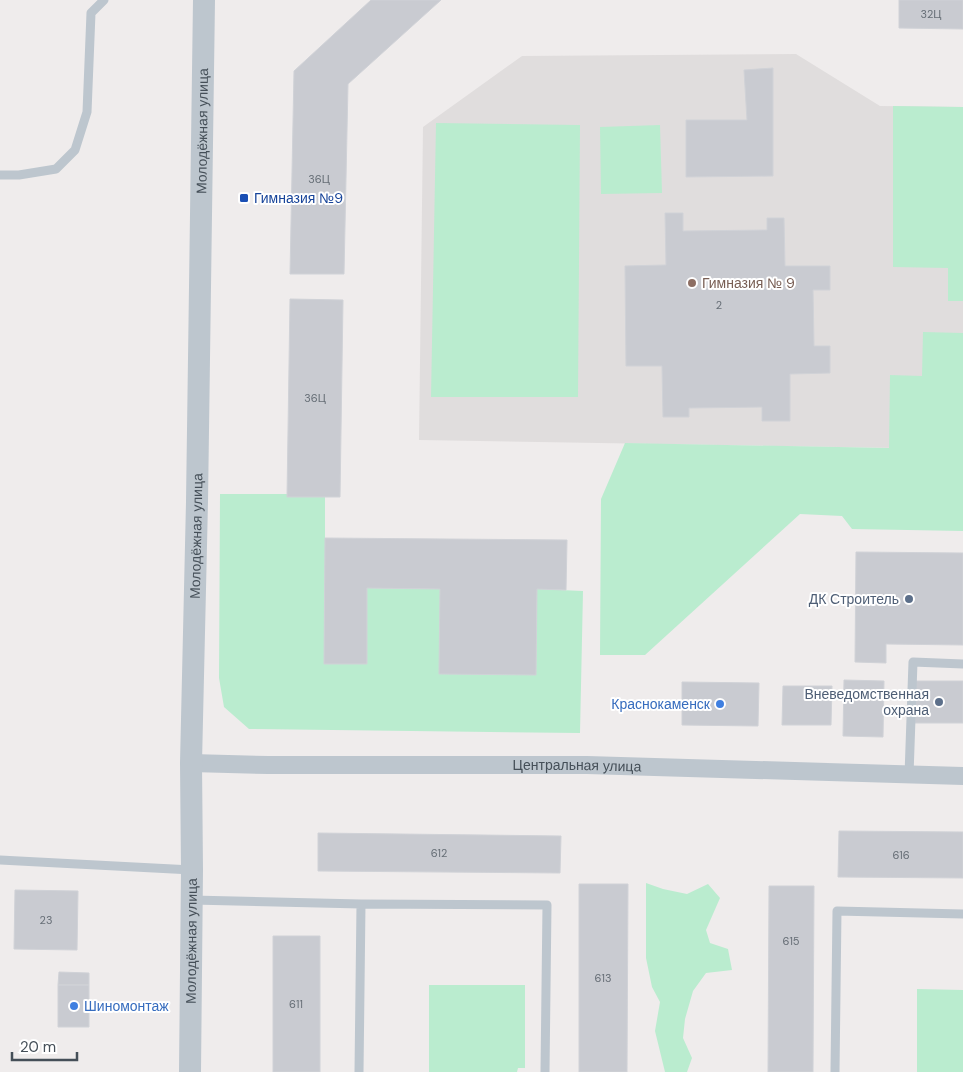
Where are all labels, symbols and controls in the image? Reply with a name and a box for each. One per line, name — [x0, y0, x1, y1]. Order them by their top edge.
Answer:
house number: 32Ц — [921, 7, 941, 21]
street label: Молодёжная улица — [192, 68, 212, 194]
house number: 36Ц — [308, 172, 330, 186]
place label: Гимназия №9 — [254, 189, 343, 207]
marker: Гимназия №9 — [238, 192, 250, 204]
place label: Гимназия № 9 — [702, 274, 795, 292]
marker: Гимназия № 9 — [686, 277, 698, 289]
house number: 2 — [716, 298, 722, 312]
house number: 36Ц — [304, 391, 326, 405]
street label: Молодёжная улица — [186, 473, 206, 599]
place label: ДК Строитель — [809, 590, 899, 608]
marker: ДК Строитель — [903, 593, 915, 605]
place label: Вневедомственная охрана — [804, 685, 929, 719]
place label: Краснокаменск — [611, 695, 711, 713]
marker: Вневедомственная охрана — [933, 696, 945, 708]
marker: Краснокаменск — [714, 698, 726, 710]
street label: Центральная улица — [513, 756, 642, 776]
house number: 612 — [431, 846, 447, 860]
house number: 616 — [892, 848, 910, 862]
street label: Молодёжная улица — [182, 878, 201, 1004]
house number: 23 — [40, 913, 52, 927]
house number: 615 — [782, 934, 800, 948]
house number: 613 — [595, 971, 611, 985]
place label: Шиномонтаж — [84, 997, 169, 1015]
house number: 611 — [289, 997, 303, 1011]
marker: Шиномонтаж — [68, 1000, 80, 1012]
scale bar — [12, 1030, 78, 1062]
text: 20 m — [20, 1037, 56, 1057]

